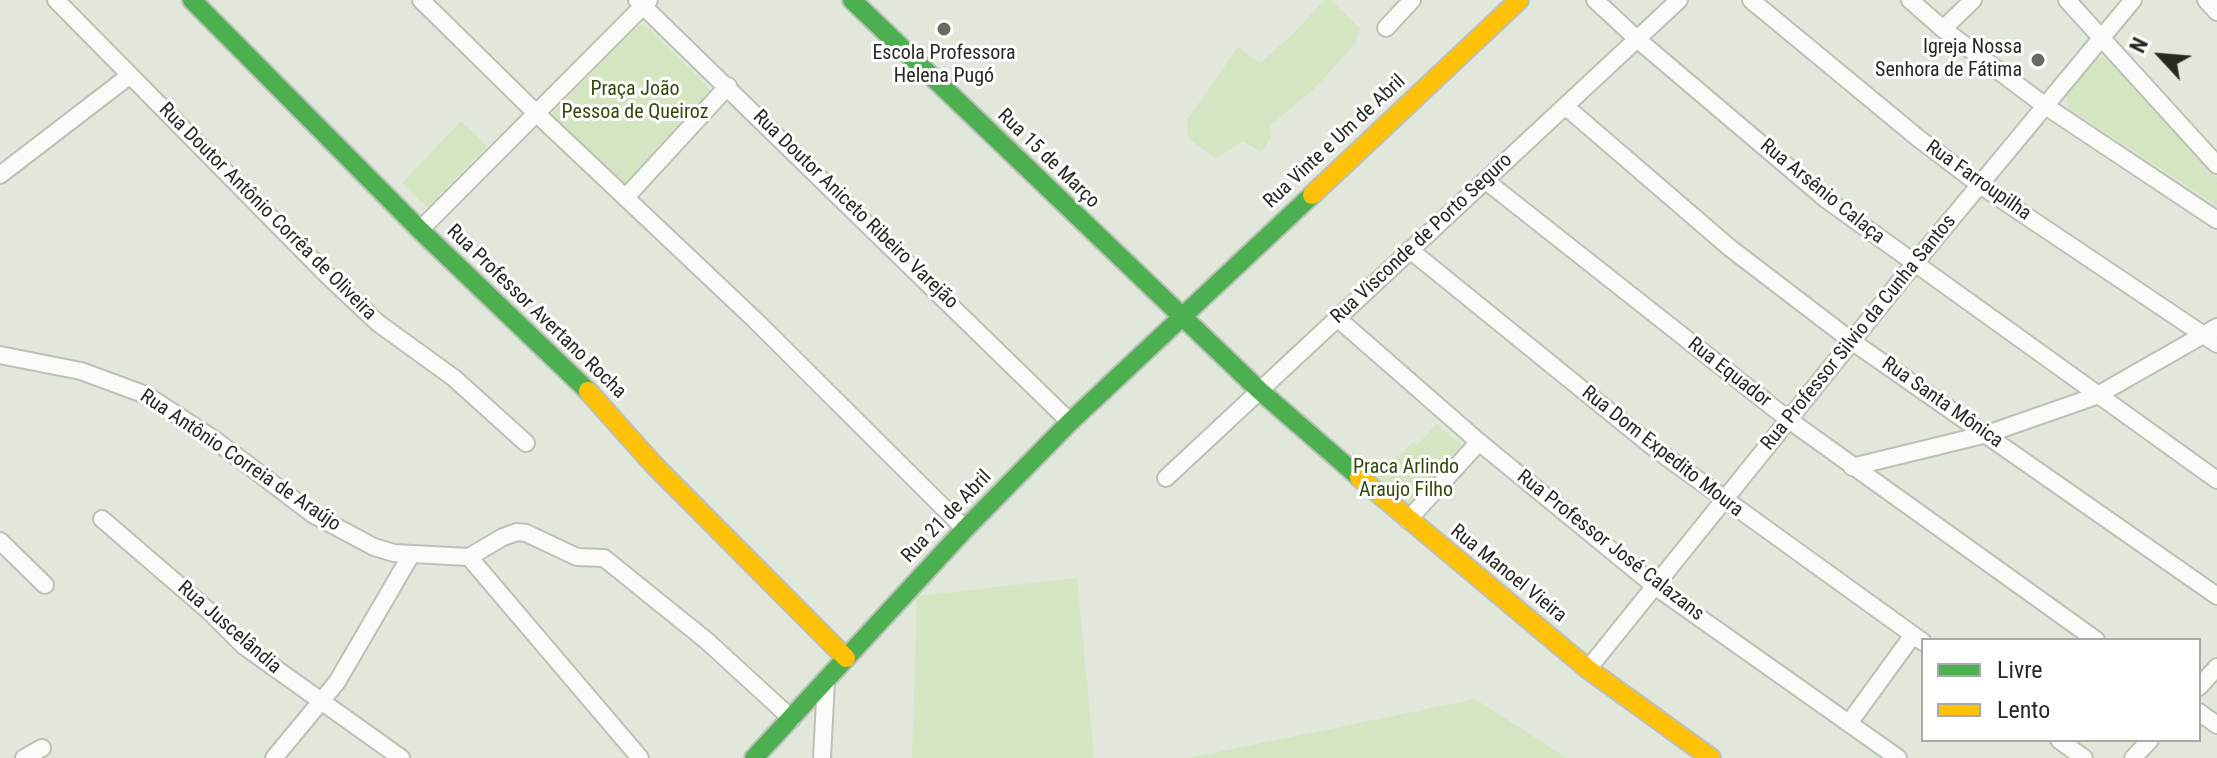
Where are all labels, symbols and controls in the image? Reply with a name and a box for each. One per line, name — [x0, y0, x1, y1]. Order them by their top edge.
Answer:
north arrow — [2121, 16, 2201, 96]
marker: Escola Professora Helena Pugó — [935, 20, 953, 38]
text: N — [2125, 34, 2153, 57]
place label: Igreja Nossa Senhora de Fátima — [1875, 36, 2022, 83]
place label: Escola Professora Helena Pugó — [872, 42, 1016, 89]
marker: Igreja Nossa Senhora de Fátima — [2029, 51, 2047, 69]
street label: Rua Vinte e Um de Abril — [1259, 70, 1411, 214]
park label: Praça João Pessoa de Queiroz — [562, 78, 708, 125]
street label: Rua Doutor Antônio Corrêa de Oliveira — [153, 98, 381, 326]
street label: Rua 15 de Março — [992, 104, 1104, 214]
street label: Rua Doutor Aniceto Ribeiro Varejão — [747, 105, 963, 315]
street label: Rua Arsênio Calaça — [1755, 134, 1889, 250]
street label: Rua Farroupilha — [1921, 136, 2035, 226]
street label: Rua Visconde de Porto Seguro — [1326, 149, 1518, 329]
street label: Rua Professor Silvio da Cunha Santos — [1756, 210, 1962, 456]
street label: Rua Professor Avertano Rocha — [441, 220, 631, 404]
street label: Rua Equador — [1682, 333, 1776, 413]
street label: Rua Santa Mônica — [1877, 352, 2007, 454]
street label: Rua Dom Expedito Moura — [1576, 381, 1748, 523]
street label: Rua Antônio Correia de Araújo — [135, 385, 345, 537]
park label: Praca Arlindo Araujo Filho — [1353, 456, 1459, 503]
street label: Rua Professor José Calazans — [1512, 465, 1708, 627]
street label: Rua 21 de Abril — [897, 466, 997, 568]
street label: Rua Manoel Vieira — [1445, 520, 1571, 628]
street label: Rua Juscelândia — [172, 576, 286, 680]
legend — [1921, 638, 2201, 742]
text: Livre — [1997, 656, 2043, 684]
text: Lento — [1997, 696, 2050, 724]

